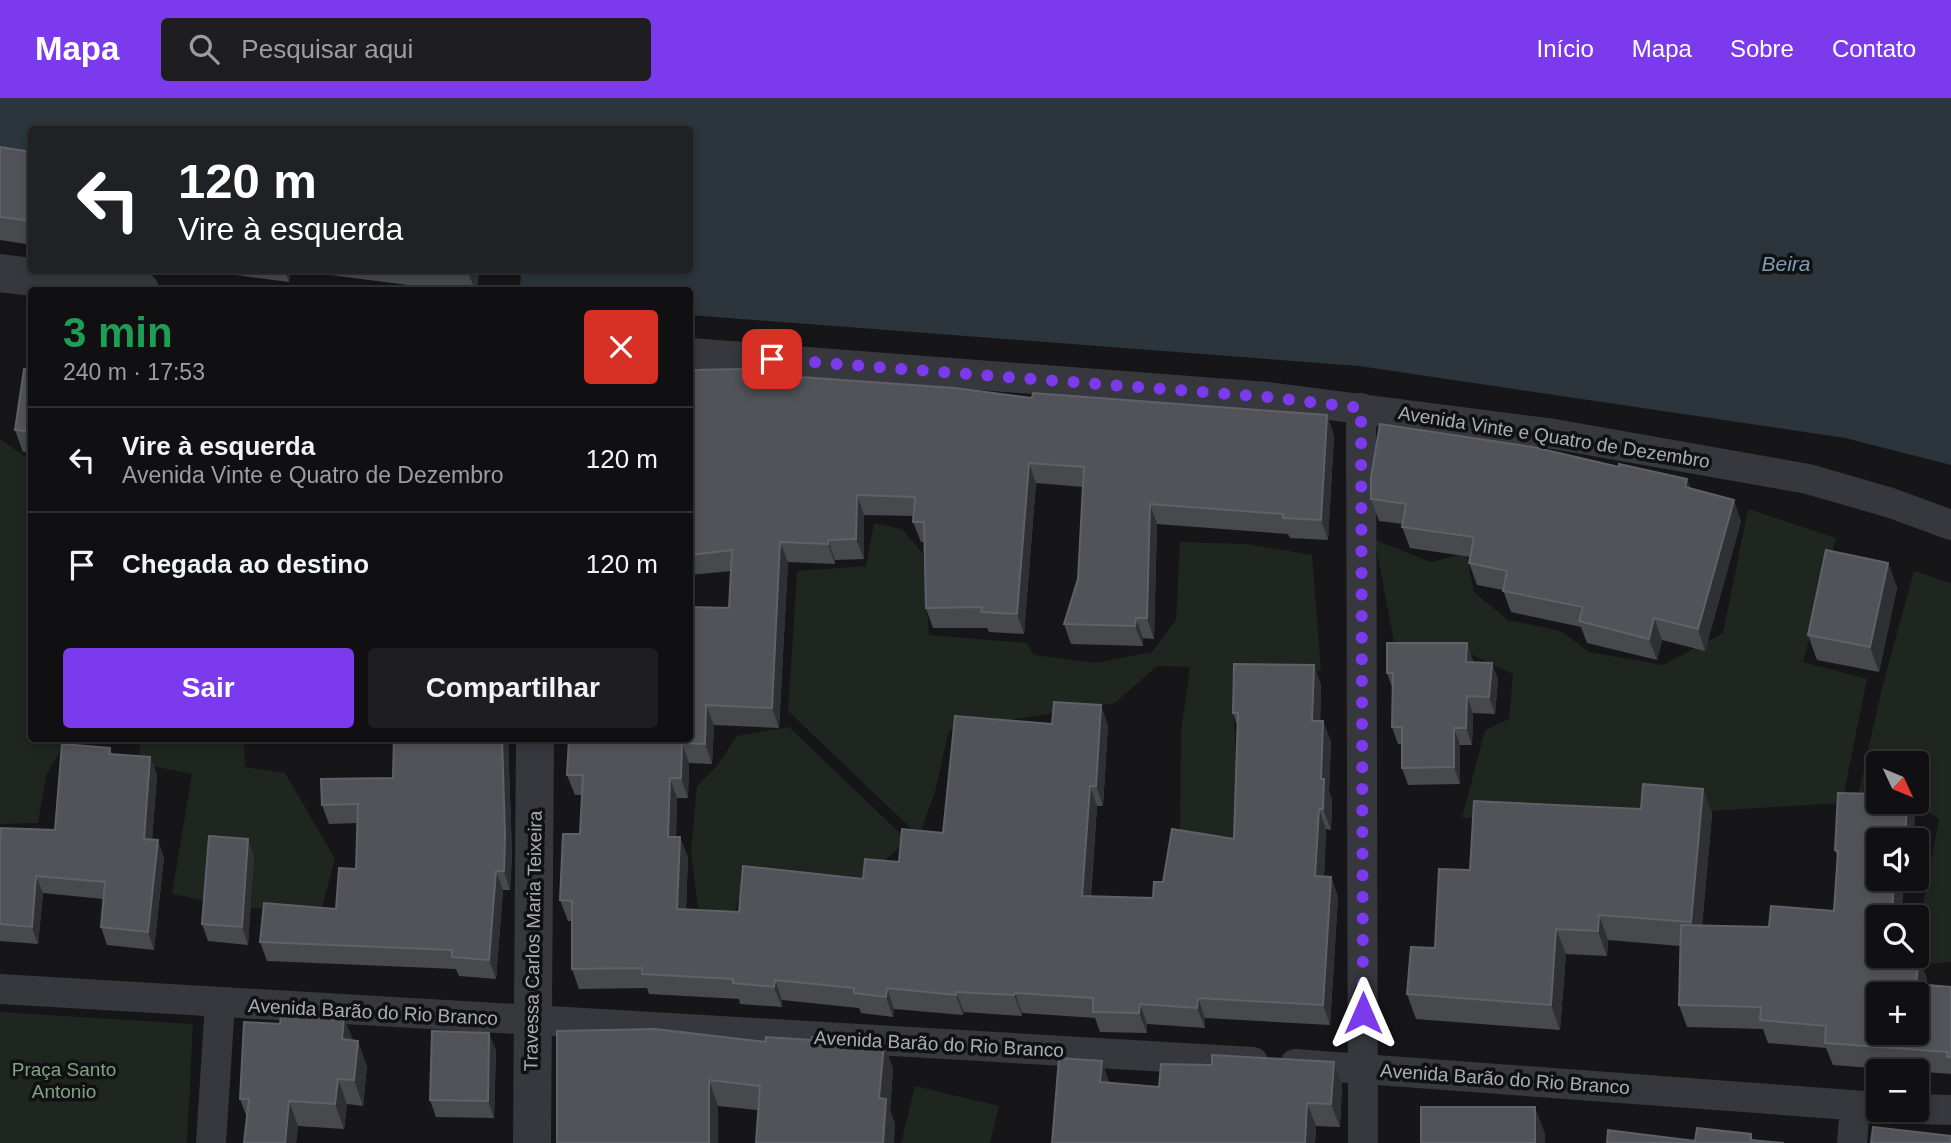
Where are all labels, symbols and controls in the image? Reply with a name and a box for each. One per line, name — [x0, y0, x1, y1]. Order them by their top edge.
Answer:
search box — [161, 18, 651, 81]
text: Mapa — [35, 30, 119, 67]
icon: search — [185, 30, 223, 68]
text: Pesquisar aqui — [241, 34, 413, 64]
text: Início — [1536, 35, 1594, 62]
text: Mapa — [1632, 35, 1692, 62]
text: Sobre — [1730, 35, 1794, 62]
text: Contato — [1832, 35, 1916, 62]
icon: left — [63, 154, 154, 245]
text: 120 m — [178, 154, 317, 208]
text: Vire à esquerda — [178, 211, 403, 247]
water label: Beira — [1761, 252, 1811, 275]
text: 3 min — [63, 309, 173, 356]
button: close — [584, 310, 658, 384]
pin — [742, 329, 802, 389]
icon: arrive — [753, 340, 791, 378]
text: 240 m · 17:53 — [63, 359, 205, 385]
street label: Avenida Vinte e Quatro de Dezembro — [1397, 402, 1711, 472]
text: Vire à esquerda — [122, 431, 315, 461]
icon: left — [63, 441, 101, 479]
text: 120 m — [586, 444, 658, 474]
text: Avenida Vinte e Quatro de Dezembro — [122, 462, 503, 488]
icon: arrive — [63, 546, 101, 584]
text: Chegada ao destino — [122, 549, 369, 579]
text: 120 m — [586, 549, 658, 579]
button: Sair — [63, 648, 354, 728]
button: Compartilhar — [368, 648, 658, 728]
north arrow — [1866, 751, 1928, 814]
map controls — [1866, 751, 1929, 1122]
street label: Travessa Carlos Maria Teixeira — [520, 810, 546, 1072]
button: sound — [1866, 828, 1929, 891]
button: search — [1866, 905, 1929, 968]
position arrow — [1326, 976, 1400, 1050]
button: + — [1866, 982, 1929, 1045]
street label: Avenida Barão do Rio Branco — [248, 995, 498, 1029]
street label: Avenida Barão do Rio Branco — [814, 1027, 1064, 1061]
park label: Praça Santo Antonio — [12, 1059, 116, 1102]
button: − — [1866, 1059, 1929, 1122]
street label: Avenida Barão do Rio Branco — [1380, 1060, 1630, 1098]

